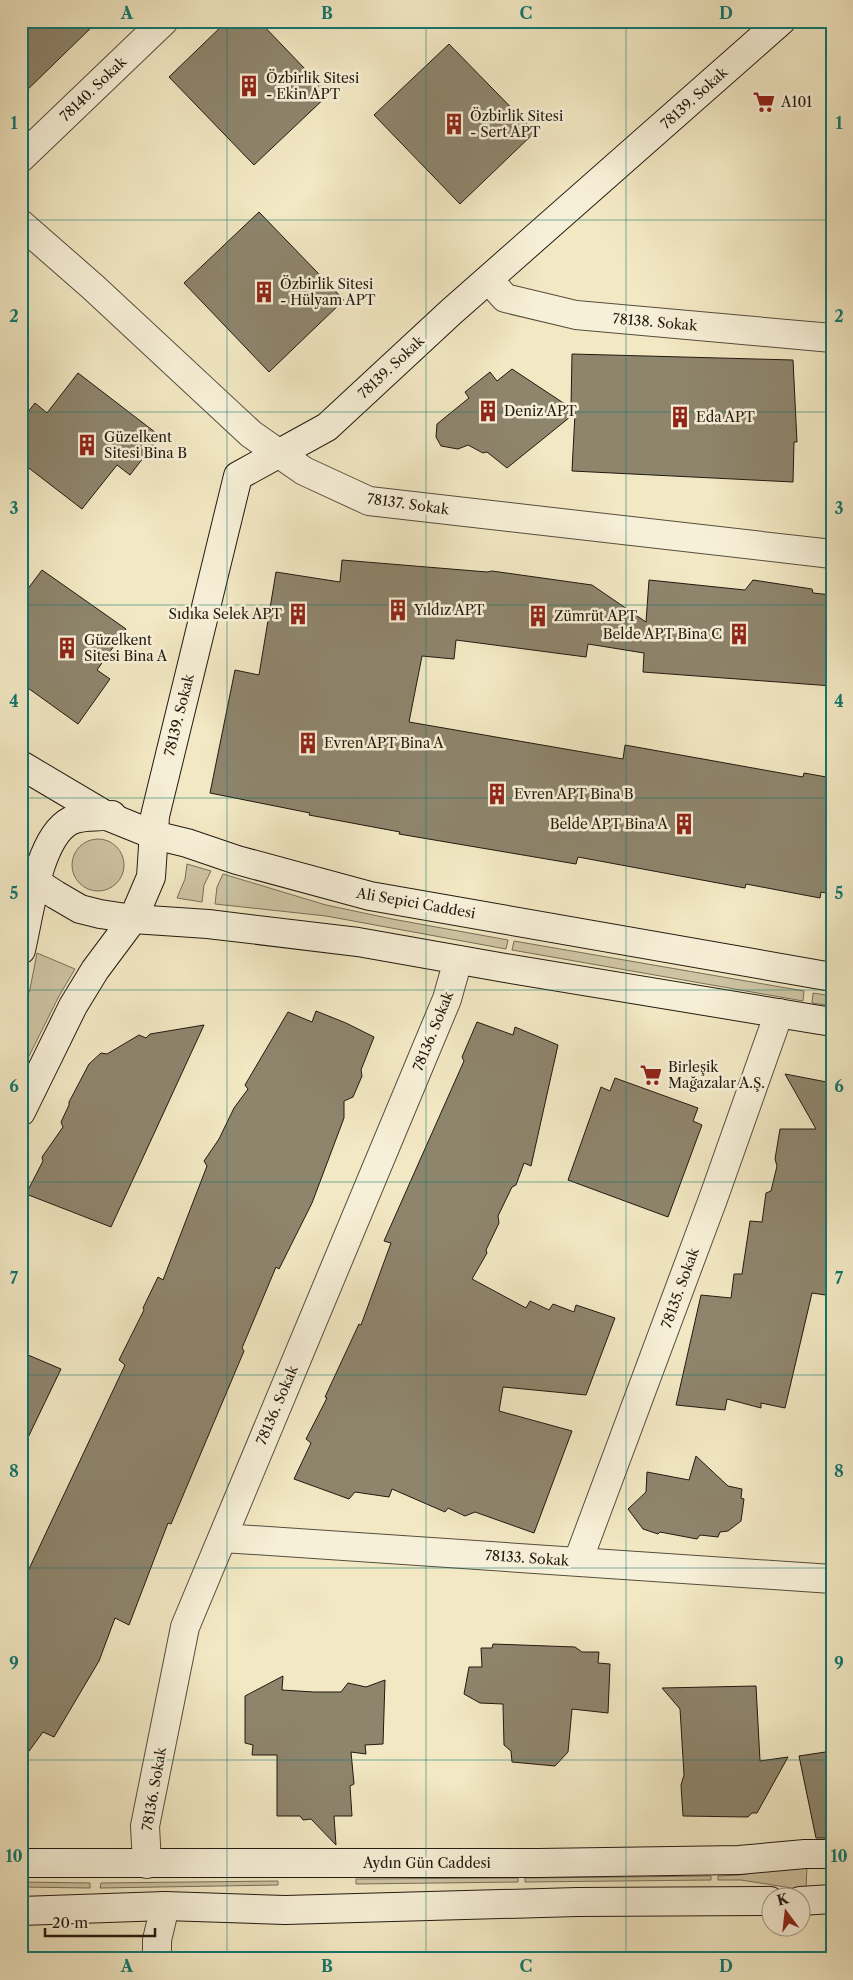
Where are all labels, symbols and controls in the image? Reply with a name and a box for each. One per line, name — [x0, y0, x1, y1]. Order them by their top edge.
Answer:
text: A — [120, 3, 134, 23]
text: B — [321, 3, 333, 23]
text: C — [520, 3, 532, 23]
text: D — [719, 3, 733, 23]
street label: 78140. Sokak — [56, 52, 131, 125]
street label: 78139. Sokak — [657, 63, 732, 133]
place label: Özbirlik Sitesi - Ekin APT — [266, 69, 359, 103]
building icon: Özbirlik Sitesi - Ekin APT — [236, 73, 262, 99]
supermarket icon: A101 — [751, 89, 777, 115]
place label: A101 — [780, 93, 812, 111]
place label: Özbirlik Sitesi - Sert APT — [470, 107, 563, 141]
building icon: Özbirlik Sitesi - Sert APT — [441, 111, 467, 137]
text: 1 — [10, 113, 18, 133]
text: 1 — [835, 113, 843, 133]
place label: Özbirlik Sitesi - Hülyam APT — [280, 275, 376, 309]
building icon: Özbirlik Sitesi - Hülyam APT — [251, 279, 277, 305]
text: 2 — [9, 306, 19, 326]
text: 2 — [834, 306, 844, 326]
street label: 78138. Sokak — [612, 309, 699, 335]
street label: 78139. Sokak — [354, 331, 429, 402]
building icon: Deniz APT — [475, 398, 501, 424]
place label: Deniz APT — [504, 402, 577, 420]
building icon: Eda APT — [667, 404, 693, 430]
place label: Eda APT — [696, 408, 755, 426]
place label: Güzelkent Sitesi Bina B — [104, 428, 187, 462]
building icon: Güzelkent Sitesi Bina B — [74, 432, 100, 458]
street label: 78137. Sokak — [366, 489, 451, 519]
text: 3 — [9, 498, 19, 518]
text: 3 — [834, 498, 844, 518]
building icon: Yıldız APT — [385, 597, 411, 623]
building icon: Sıdıka Selek APT — [285, 601, 311, 627]
place label: Yıldız APT — [413, 601, 485, 619]
building icon: Zümrüt APT — [525, 603, 551, 629]
place label: Sıdıka Selek APT — [169, 605, 283, 623]
place label: Zümrüt APT — [554, 607, 638, 625]
building icon: Belde APT Bina C — [726, 621, 752, 647]
place label: Belde APT Bina C — [603, 625, 722, 643]
place label: Güzelkent Sitesi Bina A — [84, 631, 168, 665]
building icon: Güzelkent Sitesi Bina A — [54, 635, 80, 661]
street label: 78139. Sokak — [160, 671, 198, 758]
text: 4 — [9, 691, 19, 711]
text: 4 — [834, 691, 844, 711]
building icon: Evren APT Bina A — [295, 730, 321, 756]
place label: Evren APT Bina A — [324, 734, 444, 752]
building icon: Evren APT Bina B — [484, 781, 510, 807]
place label: Evren APT Bina B — [514, 785, 634, 803]
building icon: Belde APT Bina A — [671, 811, 697, 837]
place label: Belde APT Bina A — [550, 815, 669, 833]
text: 5 — [10, 883, 19, 903]
text: 5 — [835, 883, 844, 903]
street label: Ali Sepici Caddesi — [354, 884, 477, 922]
street label: 78136. Sokak — [409, 988, 458, 1074]
place label: Birleşik Mağazalar A.Ş. — [668, 1058, 765, 1092]
supermarket icon: Birleşik Mağazalar A.Ş. — [638, 1062, 664, 1088]
text: 6 — [9, 1076, 19, 1096]
text: 6 — [834, 1076, 844, 1096]
street label: 78135. Sokak — [657, 1245, 703, 1331]
text: 7 — [10, 1268, 19, 1288]
text: 7 — [835, 1268, 844, 1288]
street label: 78136. Sokak — [252, 1362, 302, 1447]
text: 8 — [9, 1461, 19, 1481]
text: 8 — [834, 1461, 844, 1481]
street label: 78133. Sokak — [484, 1546, 570, 1570]
text: 9 — [9, 1653, 19, 1673]
text: 9 — [834, 1653, 844, 1673]
street label: 78136. Sokak — [138, 1745, 170, 1832]
text: 10 — [5, 1846, 23, 1866]
text: 10 — [830, 1846, 848, 1866]
street label: Aydın Gün Caddesi — [362, 1854, 491, 1872]
north arrow — [760, 1888, 810, 1938]
text: K — [775, 1889, 791, 1910]
scale bar — [45, 1905, 155, 1937]
text: 20 m — [52, 1913, 88, 1932]
text: A — [120, 1956, 134, 1976]
text: B — [321, 1956, 333, 1976]
text: C — [520, 1956, 532, 1976]
text: D — [719, 1956, 733, 1976]

